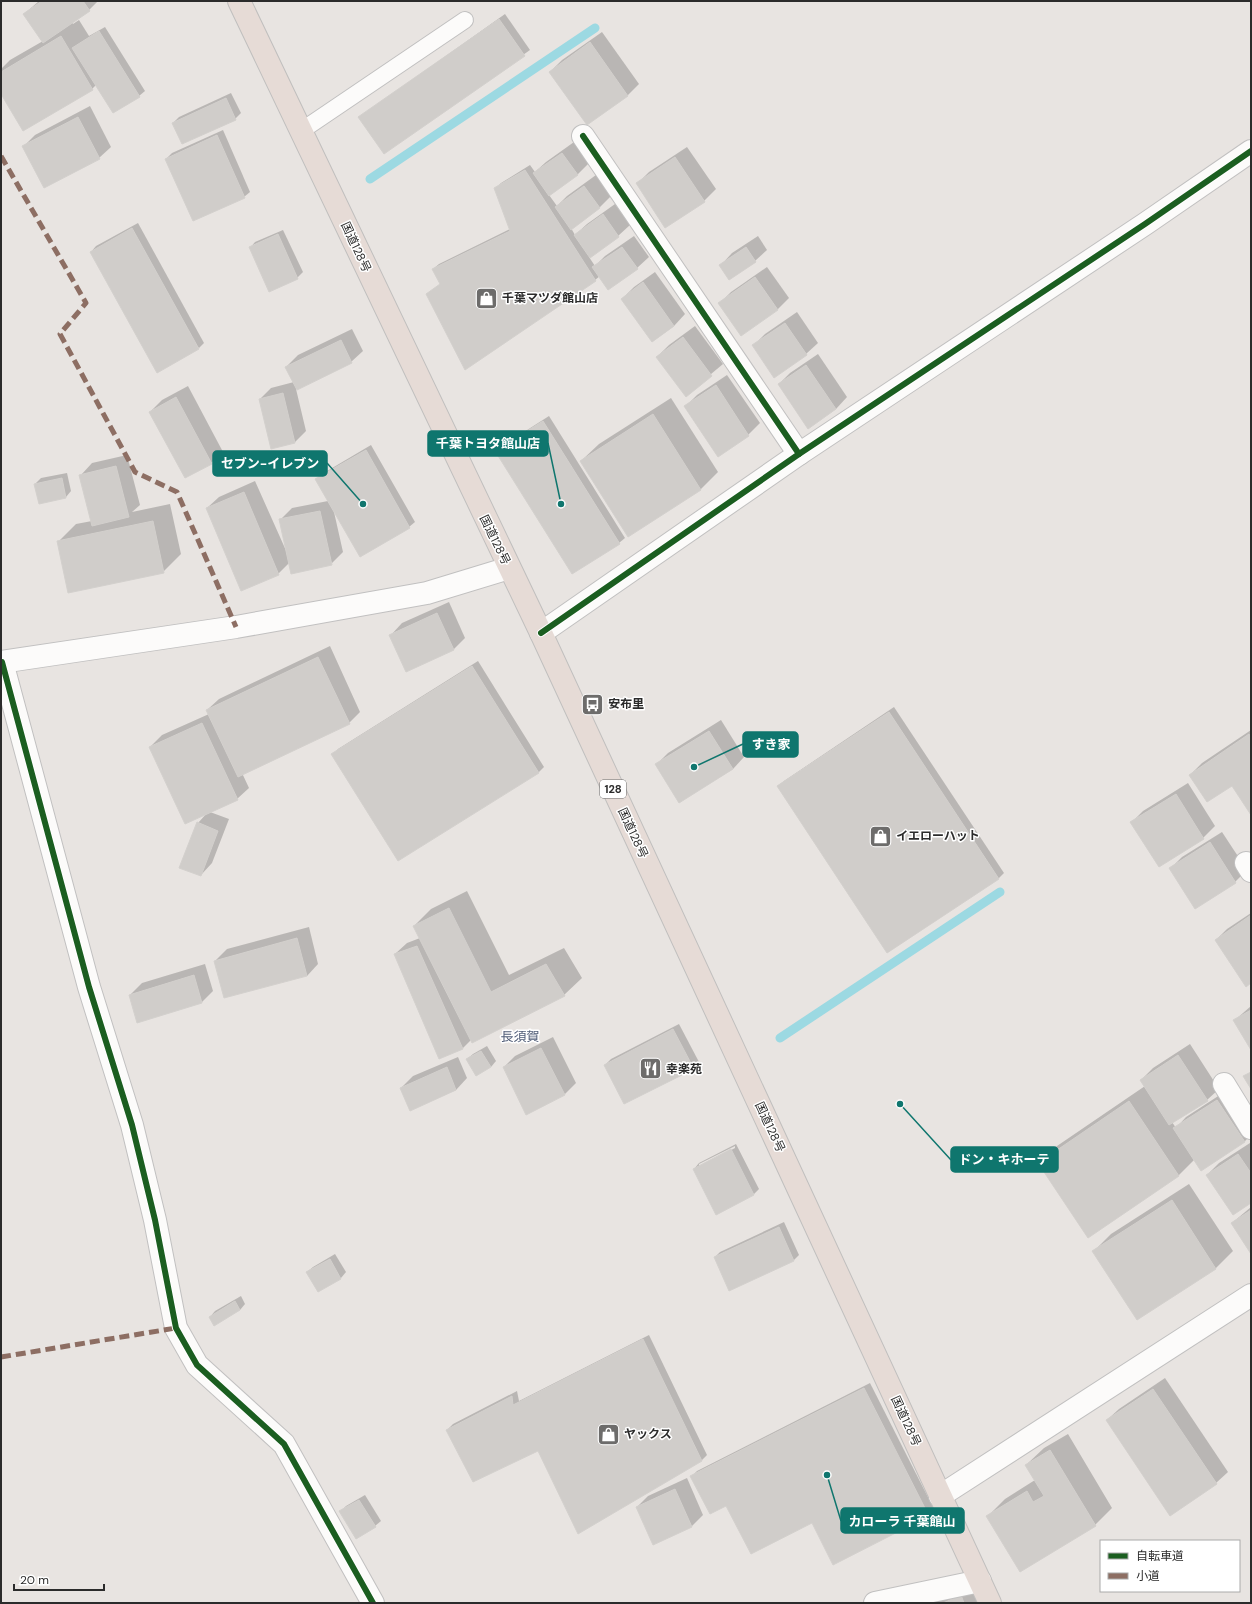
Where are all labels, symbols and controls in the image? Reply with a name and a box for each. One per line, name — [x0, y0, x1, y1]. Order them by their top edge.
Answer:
street label: 国道128号 — [337, 219, 375, 275]
shop icon: 千葉マツダ館山店 — [473, 285, 499, 311]
place label: 千葉マツダ館山店 — [502, 290, 598, 306]
callout: 千葉トヨタ館山店 — [428, 431, 548, 456]
text: 千葉トヨタ館山店 — [436, 435, 540, 452]
callout: セブン-イレブン — [213, 451, 327, 476]
text: セブン-イレブン — [221, 455, 319, 472]
street label: 国道128号 — [476, 512, 514, 568]
bus stop icon: 安布里 — [579, 691, 605, 717]
place label: 安布里 — [608, 696, 644, 712]
callout: すき家 — [743, 732, 798, 757]
text: すき家 — [751, 736, 791, 753]
road number: 128 — [600, 780, 626, 798]
street label: 国道128号 — [614, 805, 652, 861]
shop icon: イエローハット — [867, 823, 893, 849]
place label: イエローハット — [896, 828, 980, 844]
district label: 長須賀 — [500, 1028, 540, 1045]
restaurant icon: 幸楽苑 — [638, 1056, 664, 1082]
place label: 幸楽苑 — [666, 1061, 702, 1077]
street label: 国道128号 — [751, 1099, 789, 1155]
callout: ドン・キホーテ — [951, 1147, 1058, 1172]
text: ドン・キホーテ — [958, 1151, 1050, 1168]
street label: 国道128号 — [887, 1393, 925, 1449]
shop icon: ヤックス — [596, 1421, 622, 1447]
place label: ヤックス — [624, 1426, 672, 1442]
callout: カローラ 千葉館山 — [841, 1508, 964, 1533]
text: カローラ 千葉館山 — [848, 1513, 956, 1530]
legend — [1100, 1540, 1240, 1592]
text: 自転車道 — [1136, 1548, 1184, 1564]
scale bar — [14, 1566, 104, 1592]
text: 小道 — [1136, 1568, 1160, 1584]
text: 20 m — [20, 1572, 49, 1588]

